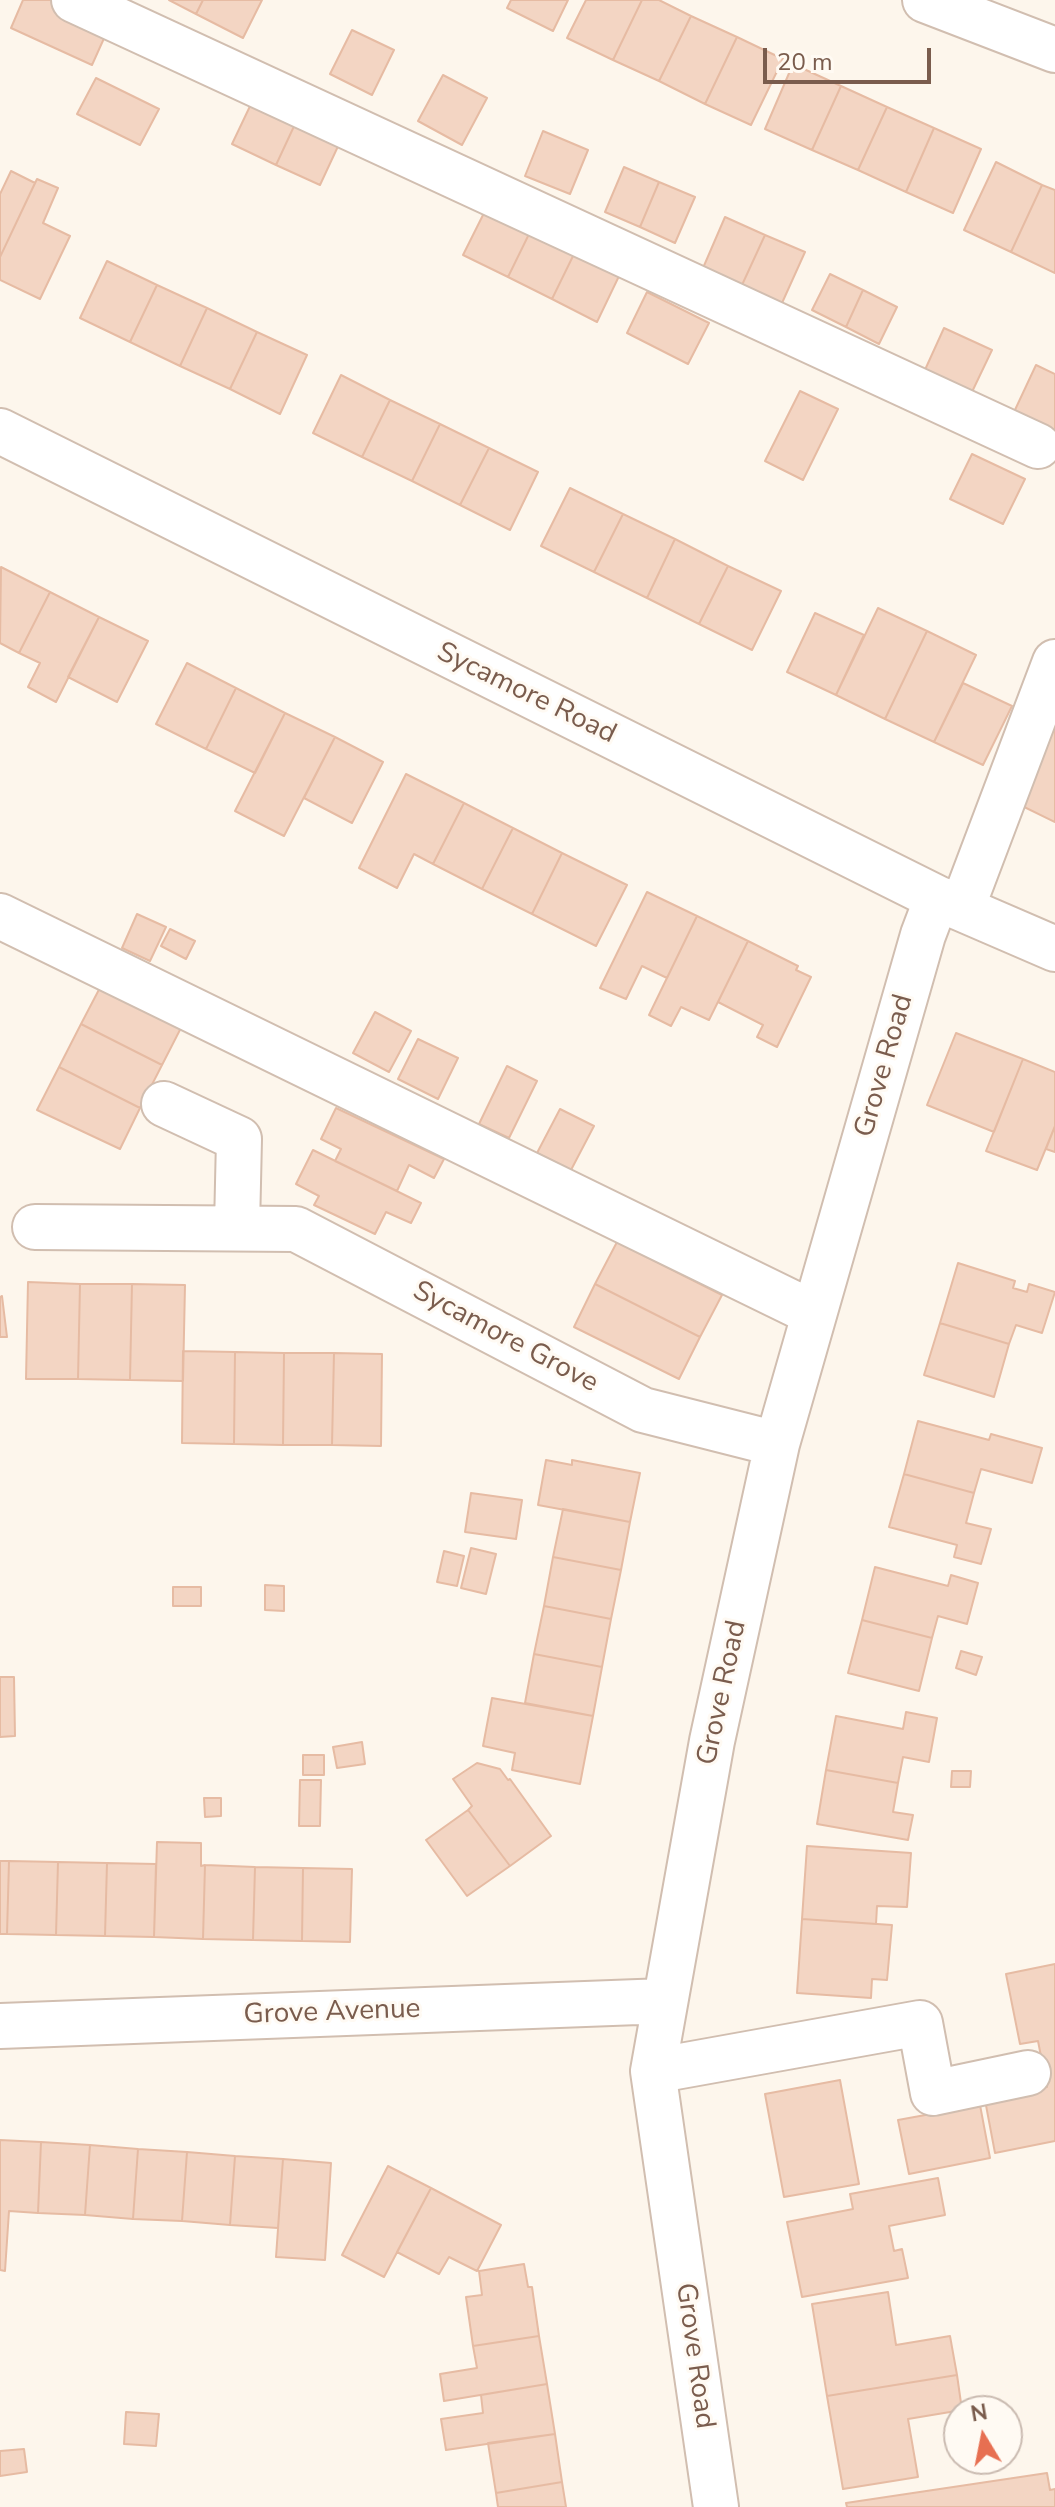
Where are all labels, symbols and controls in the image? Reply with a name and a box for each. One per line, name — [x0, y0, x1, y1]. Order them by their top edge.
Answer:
scale bar — [767, 32, 935, 82]
text: 20 m — [777, 46, 833, 78]
street label: Sycamore Road — [431, 636, 621, 752]
street label: Grove Road — [849, 991, 921, 1141]
street label: Sycamore Grove — [407, 1275, 603, 1401]
street label: Grove Road — [691, 1618, 755, 1768]
street label: Grove Avenue — [243, 1993, 421, 2033]
street label: Grove Road — [667, 2281, 721, 2431]
north arrow — [943, 2395, 1023, 2475]
text: N — [968, 2397, 990, 2430]

